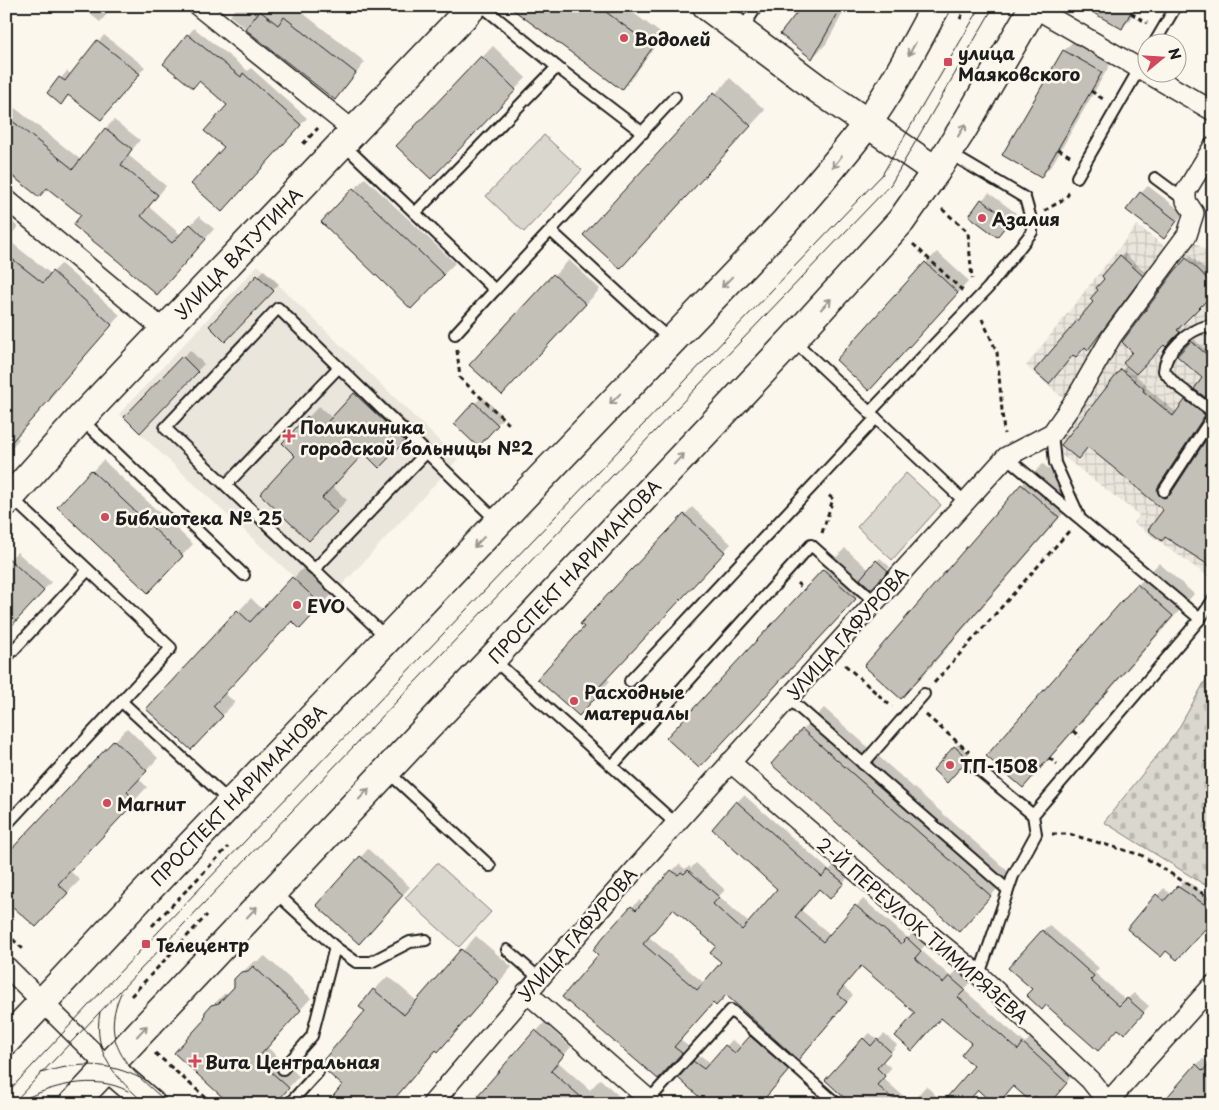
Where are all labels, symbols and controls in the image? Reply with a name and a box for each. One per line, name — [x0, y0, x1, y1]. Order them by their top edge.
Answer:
place label: Водолей — [634, 25, 711, 52]
marker: Водолей — [618, 32, 630, 44]
north arrow — [1136, 32, 1186, 82]
place label: улица Маяковского — [958, 39, 1081, 87]
one-way arrow — [907, 41, 917, 56]
text: N — [1163, 45, 1187, 62]
marker: улица Маяковского — [942, 56, 954, 68]
one-way arrow — [958, 123, 968, 137]
one-way arrow — [832, 155, 843, 168]
street label: УЛИЦА ВАТУТИНА — [168, 181, 308, 325]
place label: Азалия — [992, 205, 1060, 232]
marker: Азалия — [976, 212, 988, 224]
one-way arrow — [721, 275, 733, 288]
one-way arrow — [820, 297, 832, 310]
one-way arrow — [609, 393, 621, 405]
place label: Поликлиника городской больницы №2 — [300, 413, 534, 461]
marker: Поликлиника городской больницы №2 — [282, 429, 296, 443]
one-way arrow — [673, 453, 685, 466]
street label: ПРОСПЕКТ НАРИМАНОВА — [481, 473, 667, 669]
place label: Библиотека № 25 — [115, 504, 283, 531]
marker: Библиотека № 25 — [99, 511, 111, 523]
one-way arrow — [473, 536, 485, 549]
street label: УЛИЦА ГАФУРОВА — [780, 561, 914, 705]
place label: EVO — [307, 592, 345, 619]
marker: EVO — [291, 599, 303, 611]
place label: Расходные материалы — [584, 678, 689, 726]
marker: Расходные материалы — [568, 695, 580, 707]
street label: ПРОСПЕКТ НАРИМАНОВА — [144, 698, 332, 892]
place label: ТП-1508 — [960, 752, 1038, 779]
marker: ТП-1508 — [944, 759, 956, 771]
one-way arrow — [358, 788, 370, 800]
place label: Магнит — [117, 790, 186, 817]
marker: Магнит — [101, 797, 113, 809]
street label: 2-Й ПЕРЕУЛОК ТИМИРЯЗЕВА — [811, 831, 1035, 1029]
street label: УЛИЦА ГАФУРОВА — [511, 861, 643, 1007]
one-way arrow — [247, 906, 258, 919]
place label: Телецентр — [156, 931, 249, 958]
marker: Телецентр — [140, 938, 152, 950]
one-way arrow — [136, 1025, 148, 1038]
place label: Вита Центральная — [205, 1048, 380, 1075]
marker: Вита Центральная — [189, 1055, 201, 1067]

